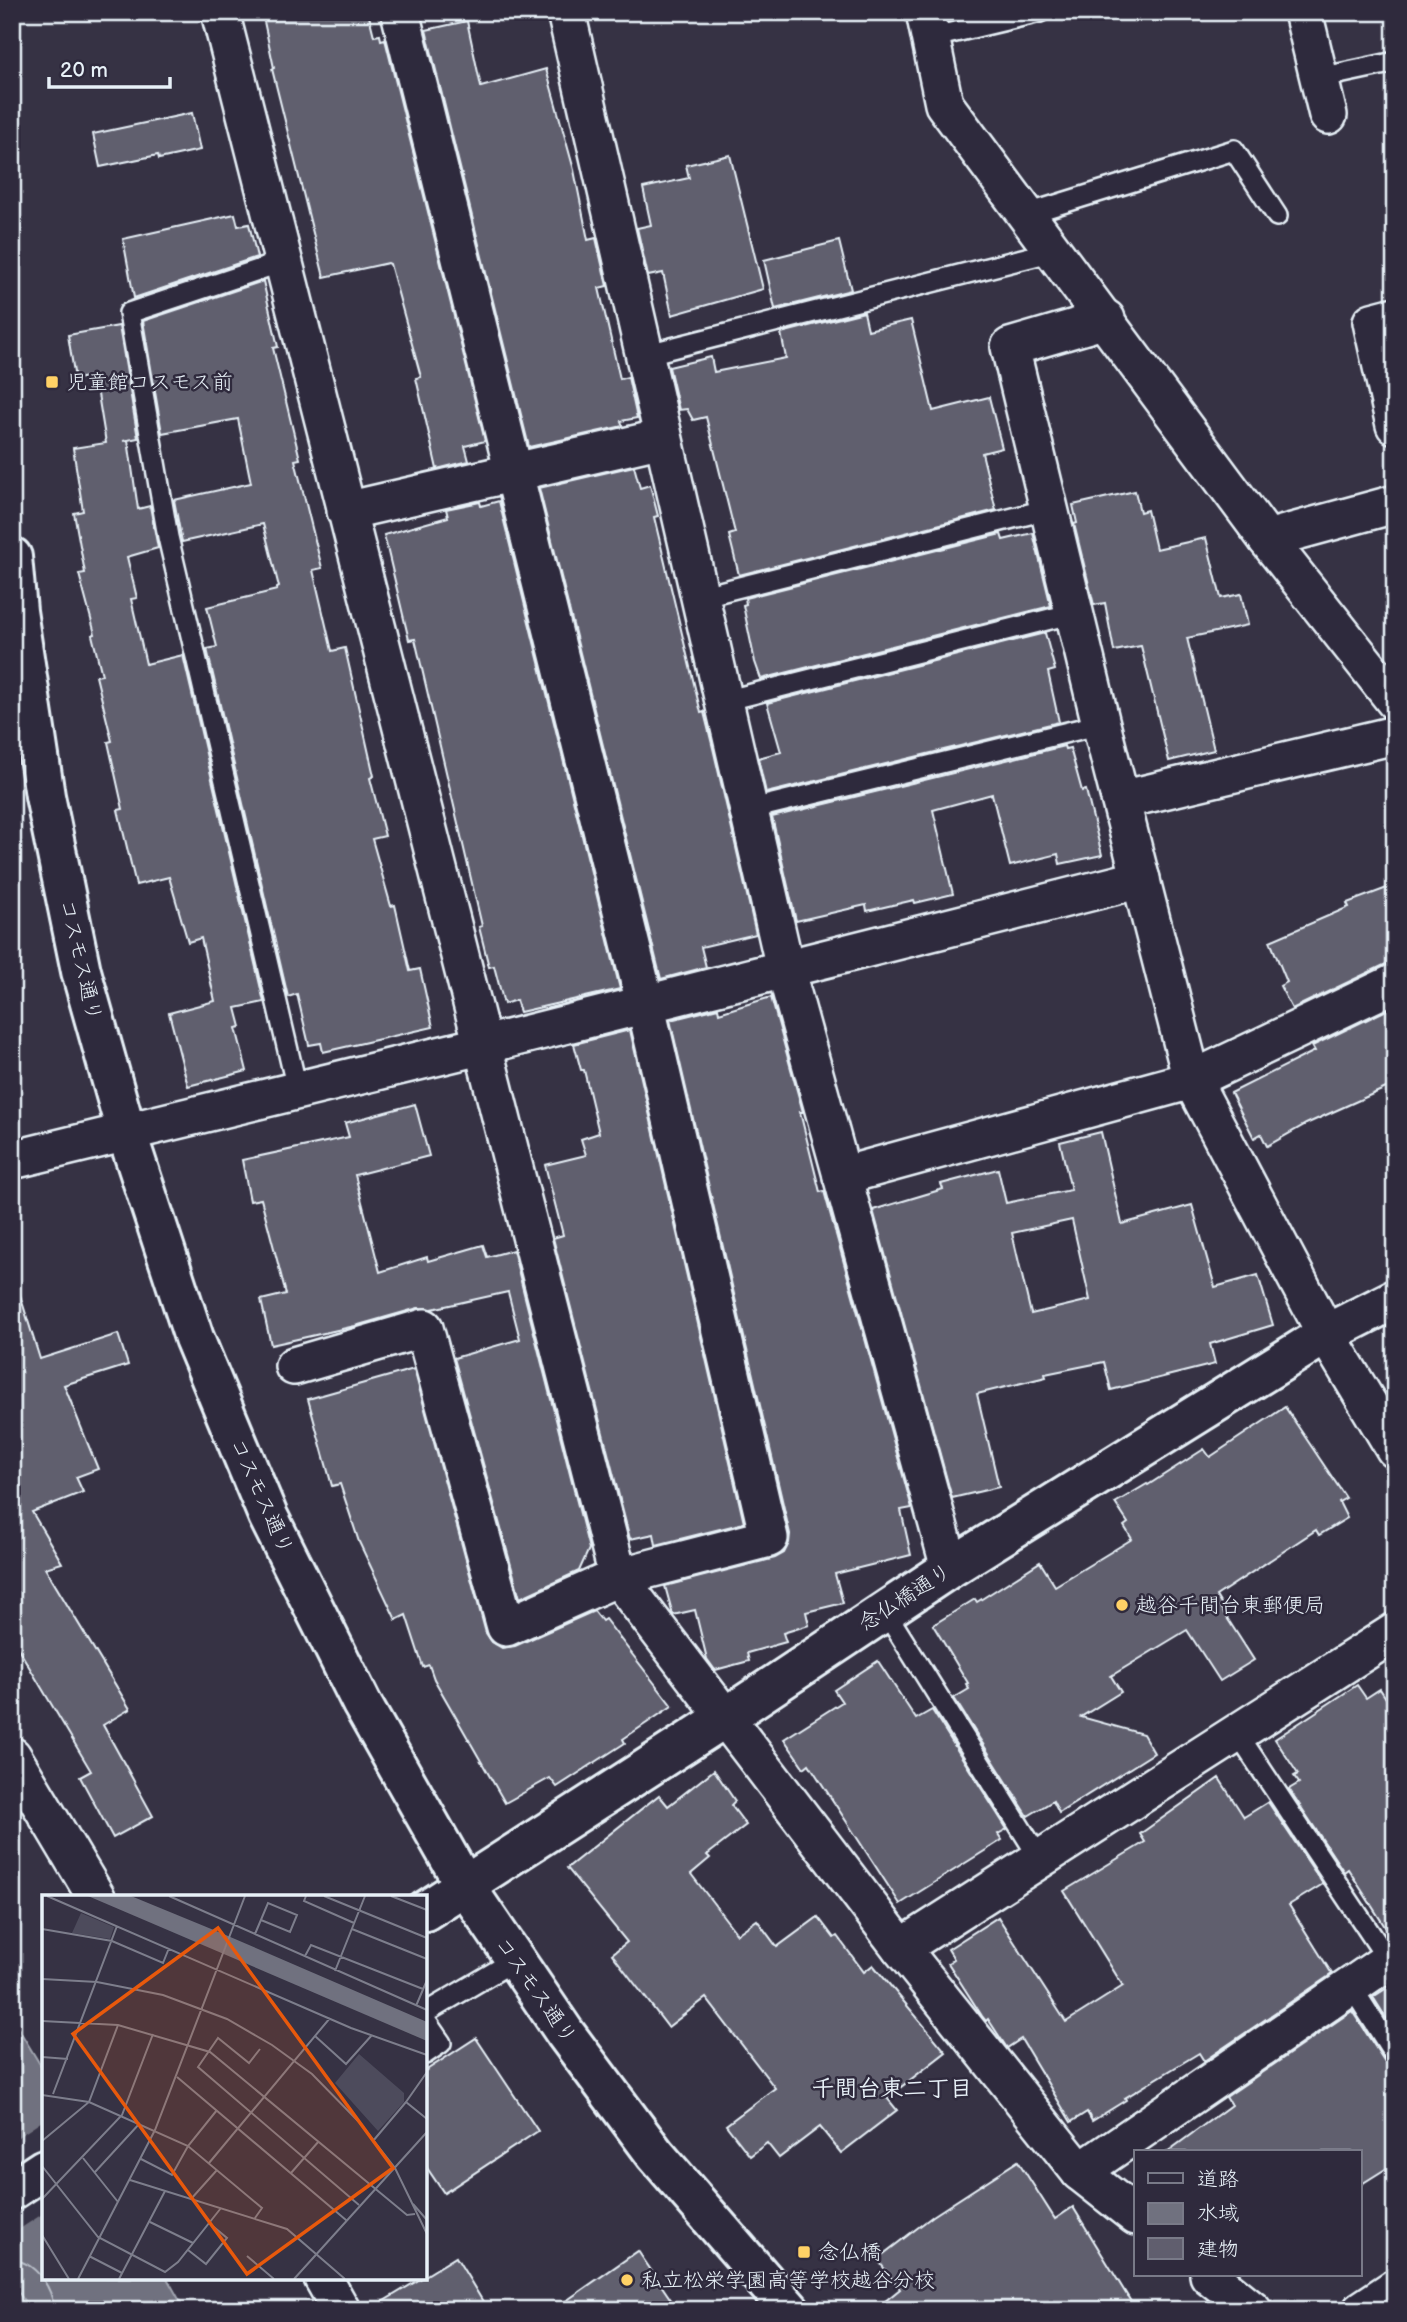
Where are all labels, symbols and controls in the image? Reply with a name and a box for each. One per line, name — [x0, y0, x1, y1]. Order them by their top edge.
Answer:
scale bar — [49, 46, 170, 90]
text: 20 m — [60, 58, 108, 83]
place label: 児童館コスモス前 — [66, 370, 233, 395]
marker: 児童館コスモス前 — [44, 374, 60, 390]
street label: コスモス通り — [54, 897, 107, 1024]
street label: コスモス通り — [225, 1434, 298, 1558]
street label: 念仏橋通り — [854, 1558, 956, 1636]
place label: 越谷千間台東郵便局 — [1136, 1593, 1325, 1618]
marker: 越谷千間台東郵便局 — [1114, 1597, 1130, 1613]
inset map — [42, 1895, 427, 2280]
street label: コスモス通り — [490, 1932, 582, 2049]
district label: 千間台東二丁目 — [812, 2075, 973, 2103]
legend — [1134, 2150, 1362, 2276]
text: 道路 — [1197, 2167, 1239, 2192]
text: 水域 — [1197, 2201, 1239, 2226]
text: 建物 — [1197, 2237, 1239, 2262]
place label: 念仏橋 — [818, 2240, 881, 2265]
marker: 念仏橋 — [796, 2244, 812, 2260]
place label: 私立松栄学園高等学校越谷分校 — [641, 2268, 935, 2293]
marker: 私立松栄学園高等学校越谷分校 — [619, 2272, 635, 2288]

